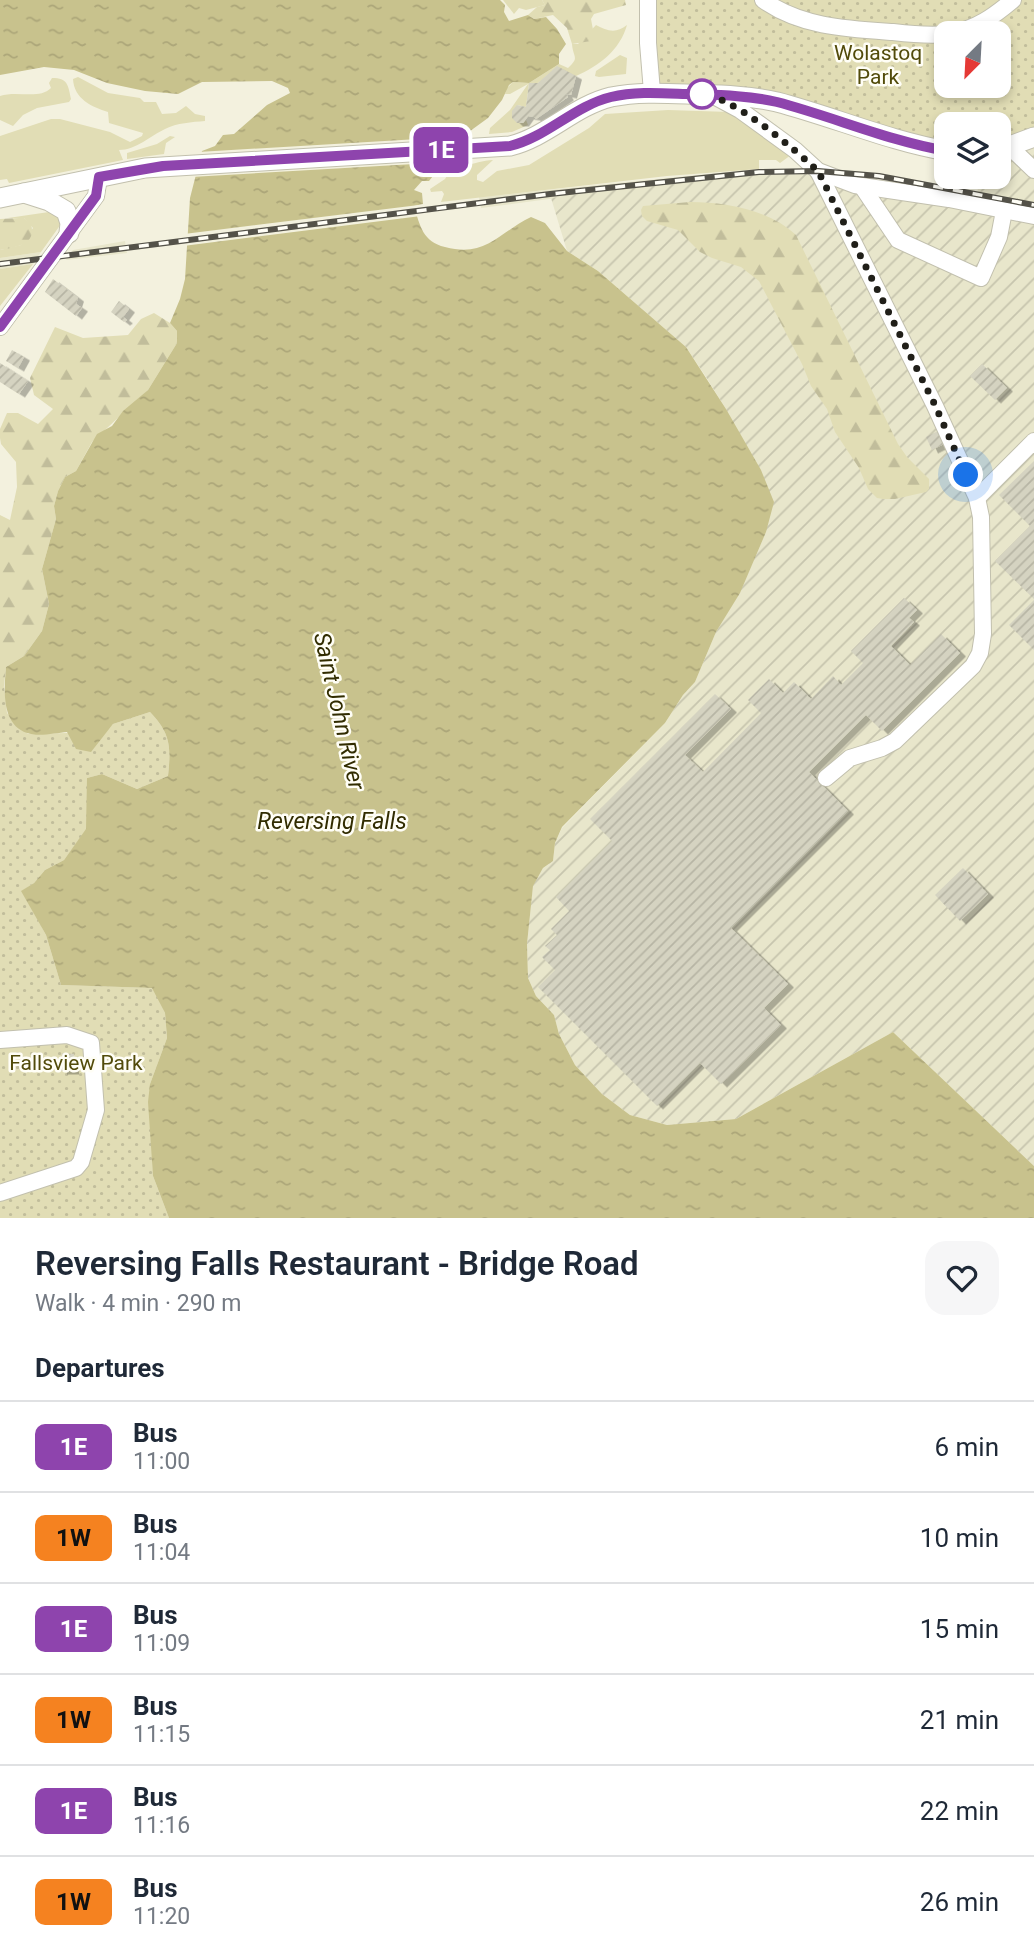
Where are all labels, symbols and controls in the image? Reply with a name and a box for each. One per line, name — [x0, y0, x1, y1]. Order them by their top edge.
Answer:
north arrow — [934, 21, 1012, 98]
map controls — [934, 21, 1011, 189]
park label: Wolastoq Park — [834, 41, 922, 89]
unlabelled marker — [687, 79, 717, 109]
button: layers — [934, 112, 1011, 189]
line badge: 1E — [410, 127, 472, 173]
text: 1E — [427, 136, 455, 164]
your location — [948, 457, 983, 492]
water label: Saint John River — [308, 630, 371, 794]
water label: Reversing Falls — [257, 808, 407, 835]
park label: Fallsview Park — [9, 1051, 143, 1075]
button: heart — [925, 1241, 999, 1315]
text: Reversing Falls Restaurant - Bridge Road — [35, 1244, 639, 1283]
text: Walk · 4 min · 290 m — [35, 1290, 241, 1317]
text: Departures — [35, 1353, 165, 1383]
text: Bus — [133, 1418, 178, 1448]
text: 6 min — [934, 1432, 999, 1462]
text: 1E — [60, 1433, 87, 1461]
text: 11:00 — [133, 1448, 190, 1475]
text: Bus — [133, 1509, 178, 1539]
text: 10 min — [920, 1523, 999, 1553]
text: 1W — [56, 1524, 91, 1552]
text: 11:04 — [133, 1539, 190, 1566]
text: Bus — [133, 1600, 178, 1630]
text: 15 min — [920, 1614, 999, 1644]
text: 1E — [60, 1615, 87, 1643]
text: 11:09 — [133, 1630, 190, 1657]
text: Bus — [133, 1691, 178, 1721]
text: 21 min — [920, 1705, 999, 1735]
text: 1W — [56, 1706, 91, 1734]
text: 11:15 — [133, 1721, 190, 1748]
text: Bus — [133, 1782, 178, 1812]
text: 22 min — [920, 1796, 999, 1826]
text: 1E — [60, 1797, 87, 1825]
text: 11:16 — [133, 1812, 190, 1839]
text: Bus — [133, 1873, 178, 1903]
text: 26 min — [920, 1887, 999, 1917]
text: 1W — [56, 1888, 91, 1916]
text: 11:20 — [133, 1903, 190, 1930]

